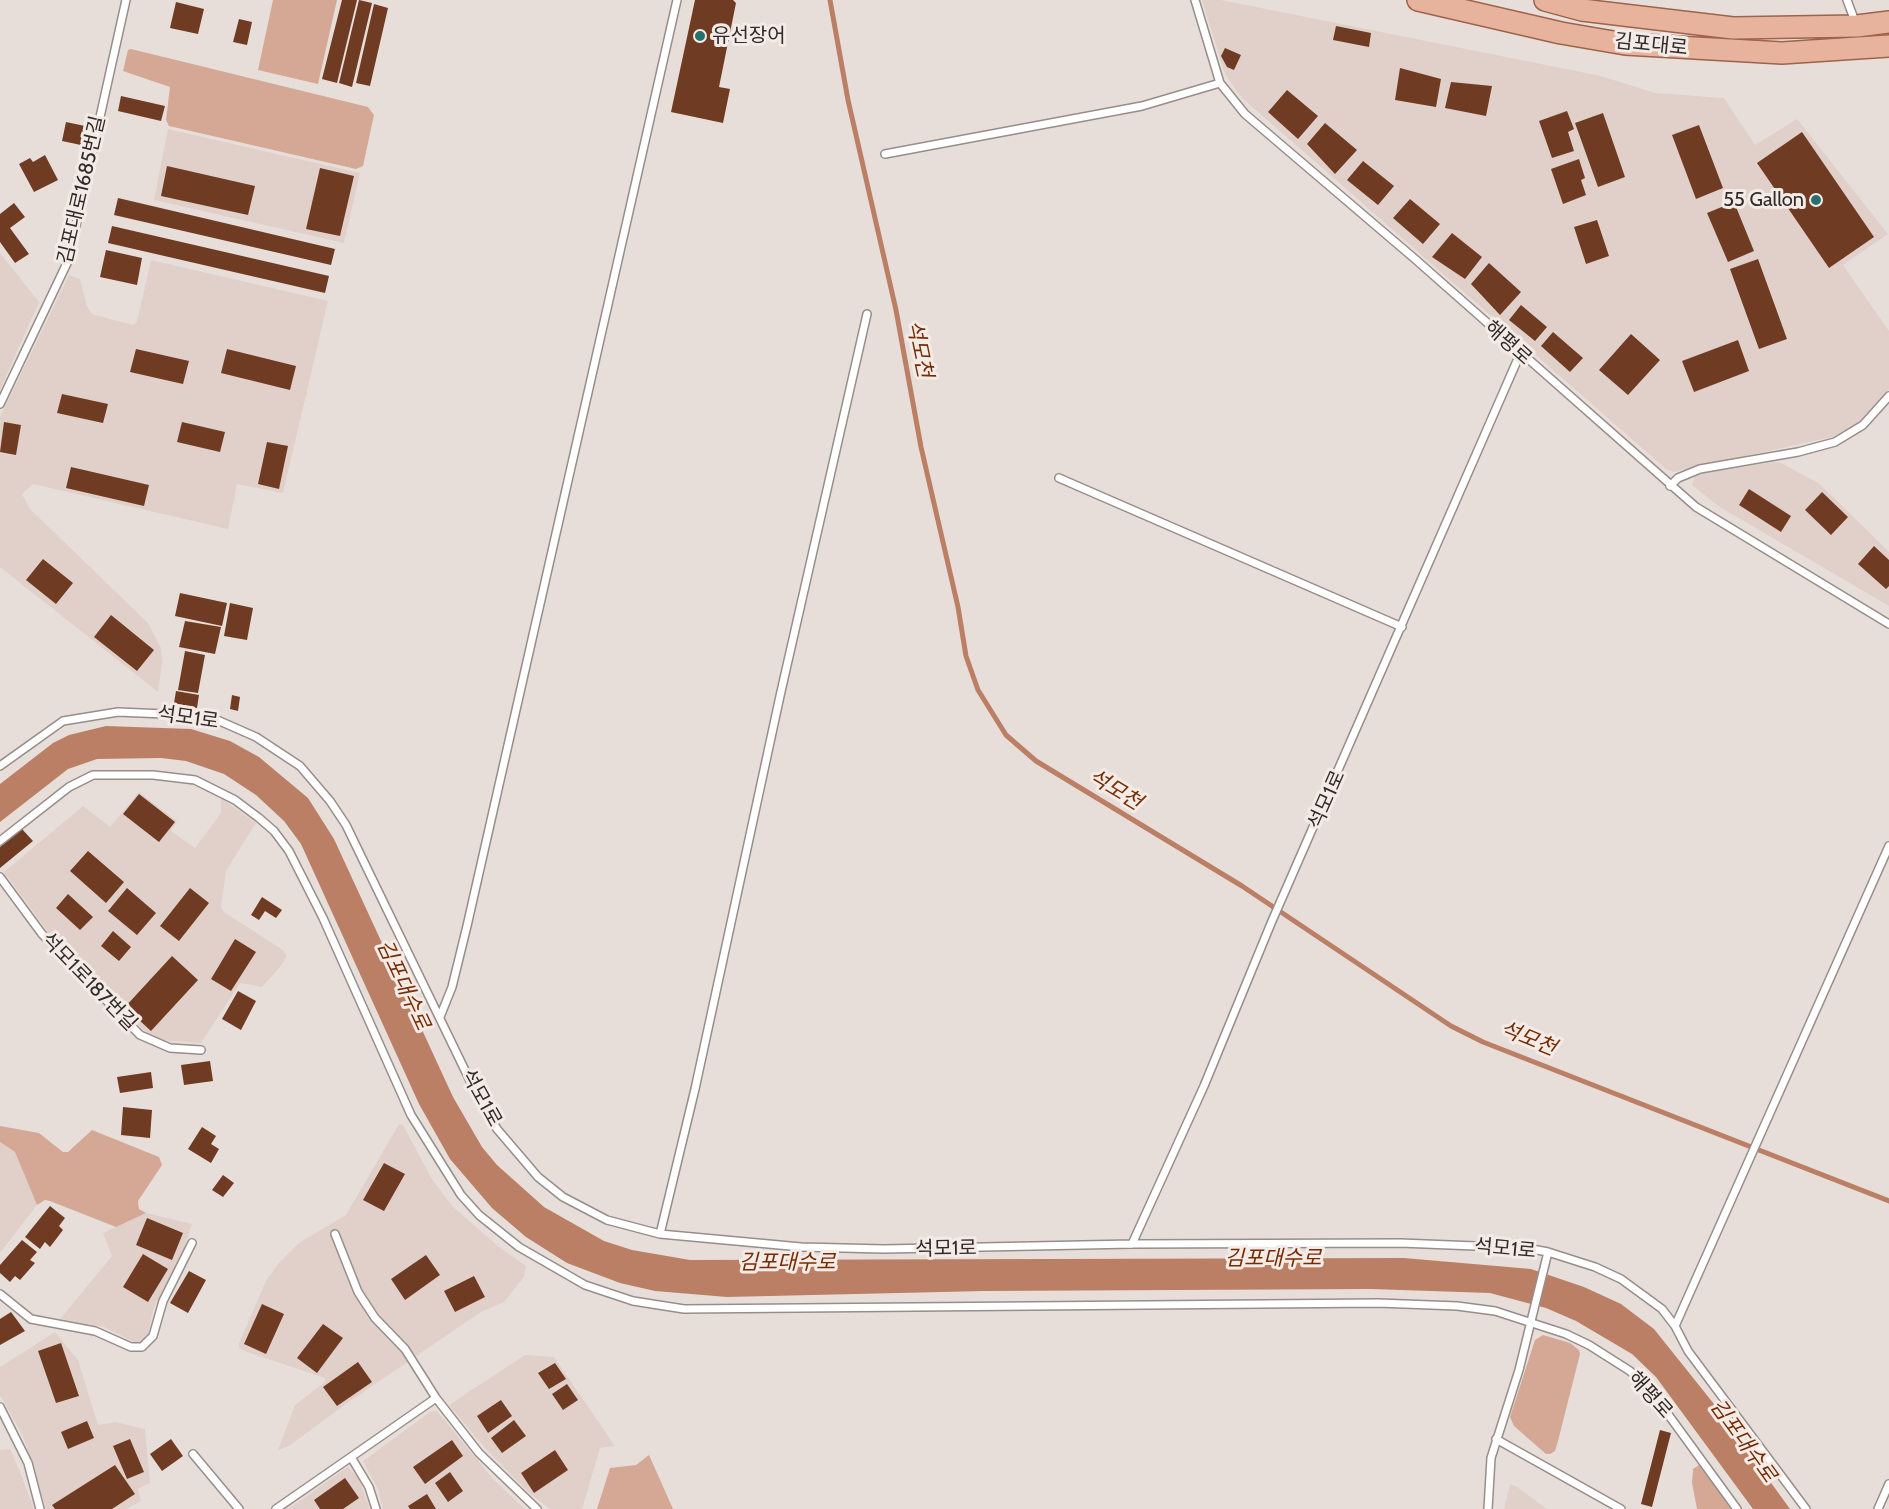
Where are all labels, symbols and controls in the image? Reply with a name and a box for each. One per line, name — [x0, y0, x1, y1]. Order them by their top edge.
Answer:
place label: 유선장어 — [712, 24, 786, 48]
marker: 유선장어 — [693, 29, 707, 43]
street label: 김포대로 — [1613, 29, 1689, 61]
street label: 김포대로1685번길 — [53, 114, 111, 266]
place label: 55 Gallon — [1723, 188, 1804, 212]
marker: 55 Gallon — [1809, 193, 1823, 207]
street label: 해평로 — [1479, 316, 1537, 370]
water label: 석모천 — [901, 318, 937, 380]
street label: 석모1로 — [156, 702, 220, 734]
water label: 석모천 — [1084, 764, 1146, 816]
street label: 석모1로 — [1303, 767, 1351, 833]
street label: 석모1로187번길 — [36, 928, 142, 1036]
water label: 김포대수로 — [371, 936, 435, 1034]
water label: 석모천 — [1496, 1016, 1560, 1062]
street label: 석모1로 — [456, 1065, 506, 1131]
street label: 석모1로 — [1473, 1234, 1537, 1264]
street label: 석모1로 — [915, 1236, 977, 1262]
water label: 김포대수로 — [1225, 1246, 1321, 1272]
water label: 김포대수로 — [739, 1250, 835, 1276]
street label: 해평로 — [1623, 1366, 1677, 1424]
water label: 김포대수로 — [1704, 1395, 1782, 1487]

